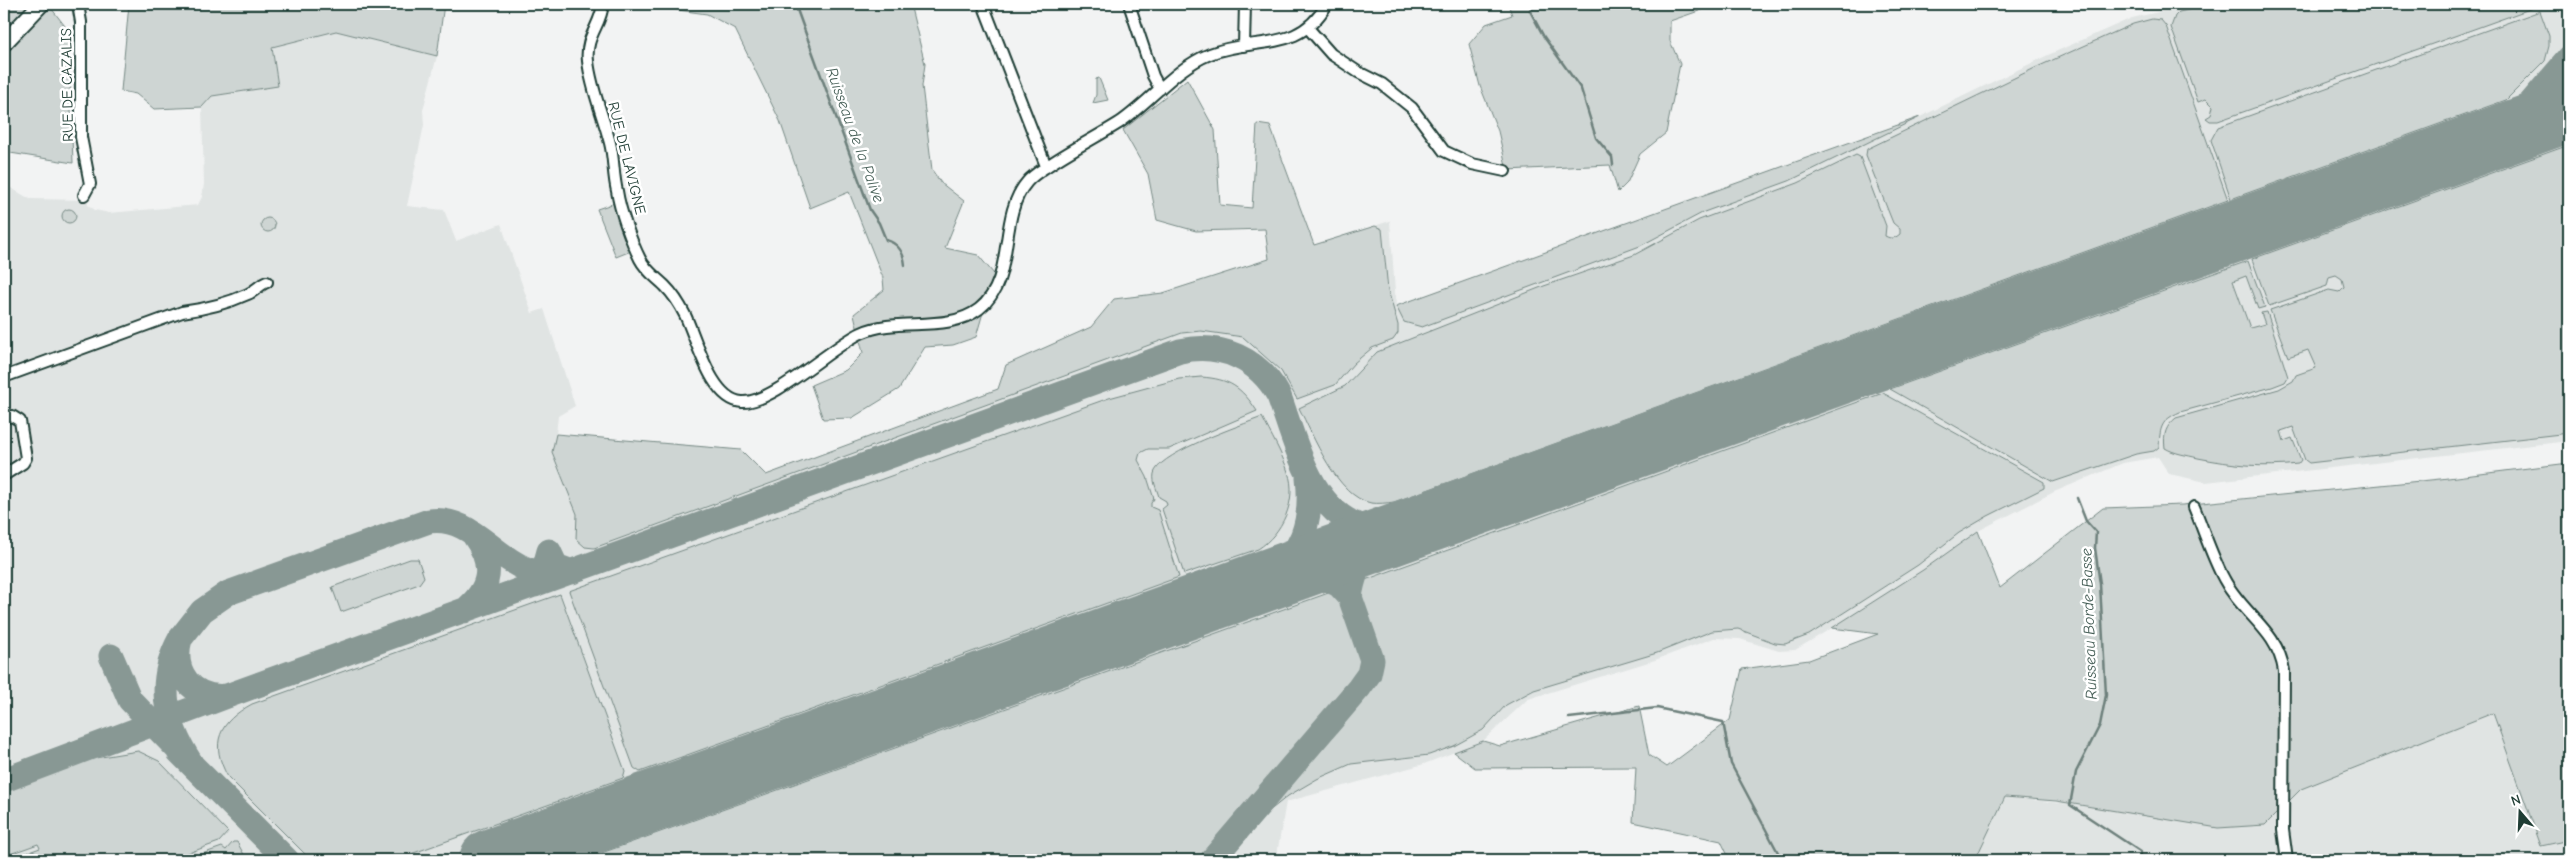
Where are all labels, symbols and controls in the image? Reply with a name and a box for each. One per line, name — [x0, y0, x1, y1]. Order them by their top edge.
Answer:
street label: RUE DE CAZALIS — [57, 28, 77, 142]
water label: Ruisseau de la Palive — [822, 65, 888, 205]
street label: RUE DE LAVIGNE — [604, 100, 650, 216]
water label: Ruisseau Borde-Basse — [2077, 548, 2101, 700]
north arrow — [2496, 786, 2546, 836]
text: N — [2509, 791, 2523, 810]

